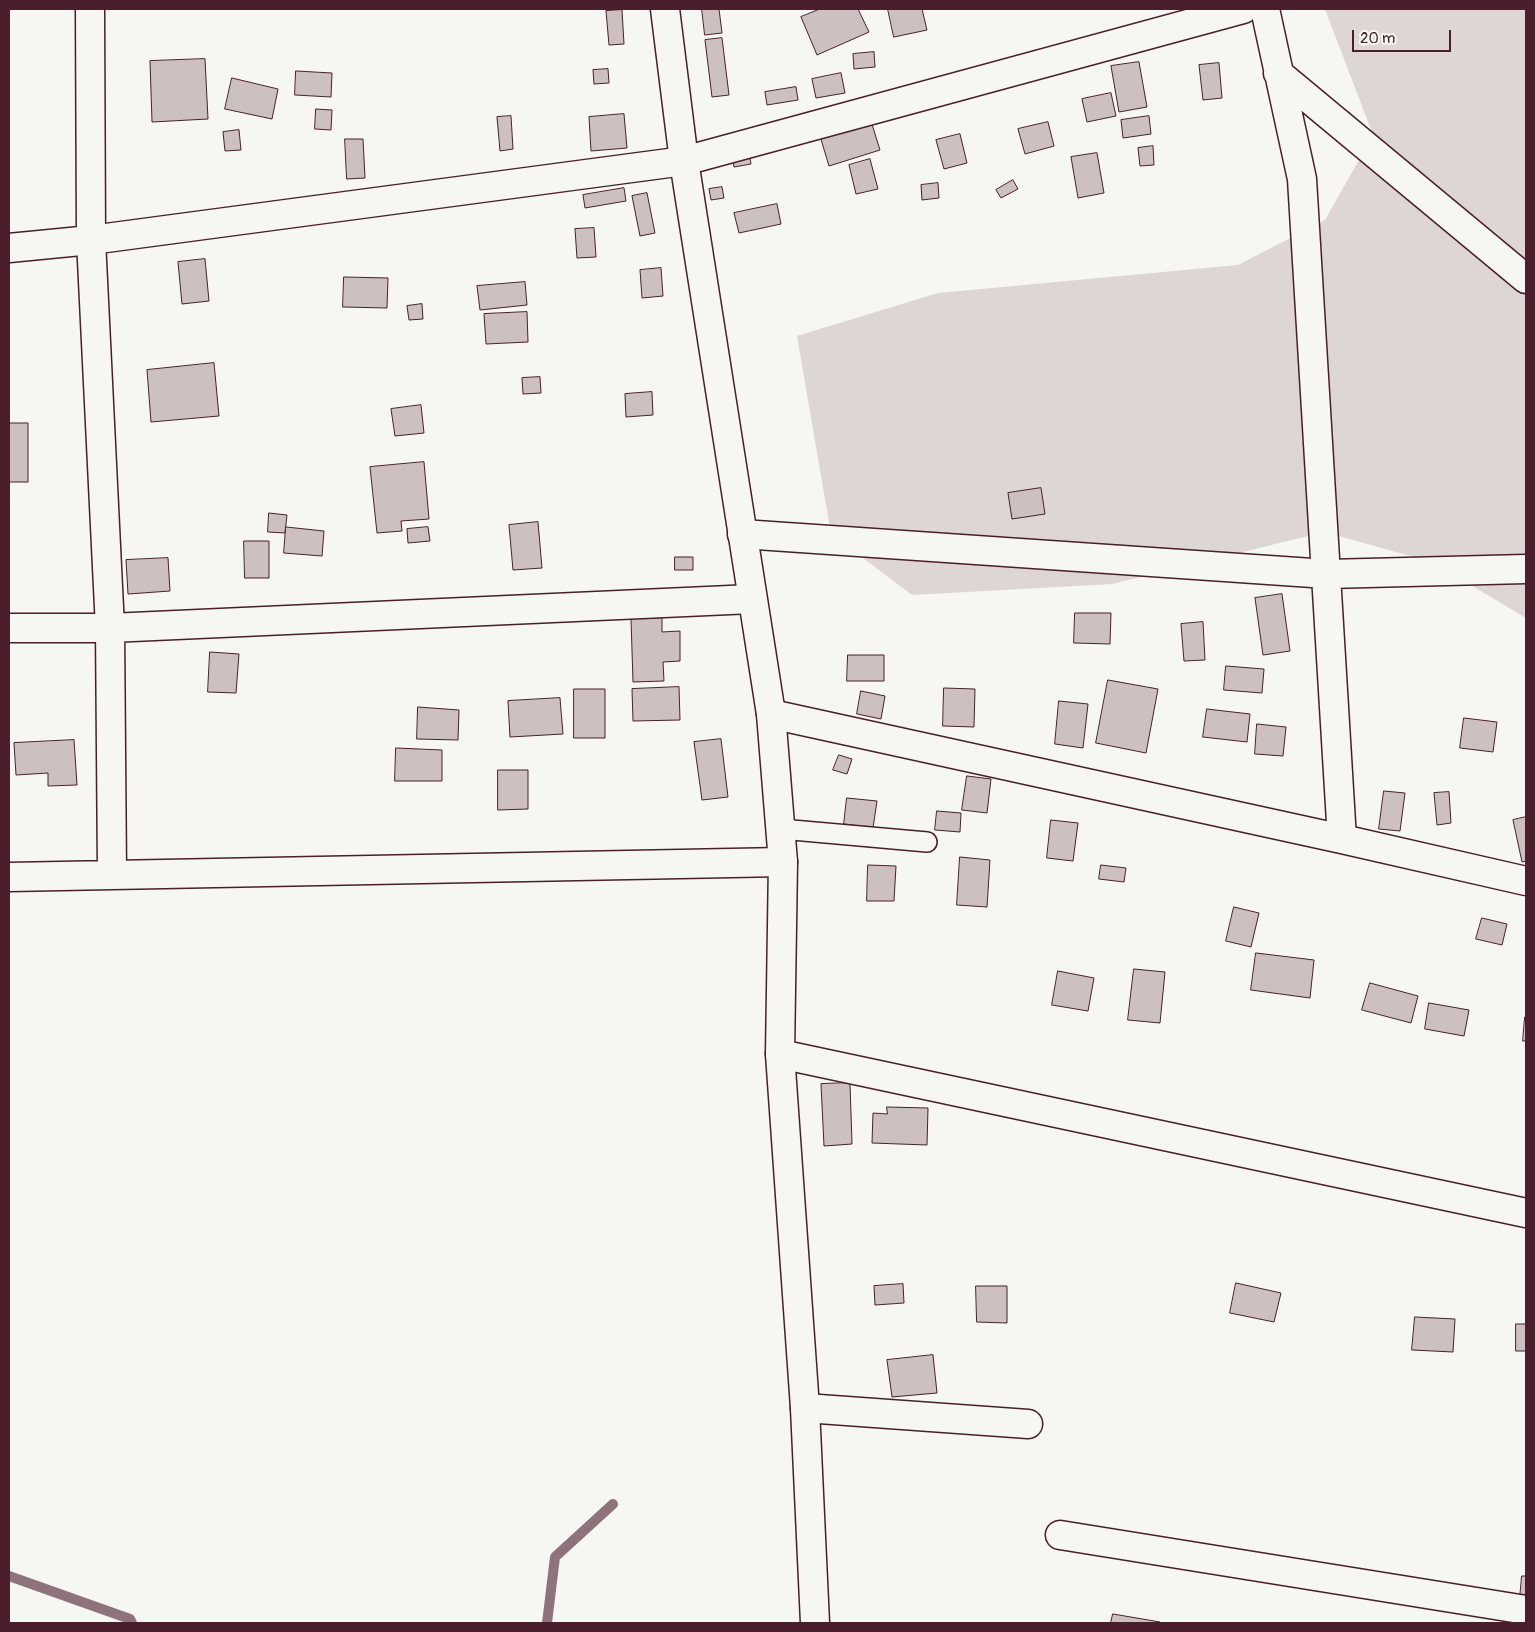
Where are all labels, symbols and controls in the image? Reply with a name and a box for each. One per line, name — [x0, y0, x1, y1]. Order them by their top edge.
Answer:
scale bar — [1355, 20, 1454, 52]
text: 20 m — [1360, 29, 1395, 48]

